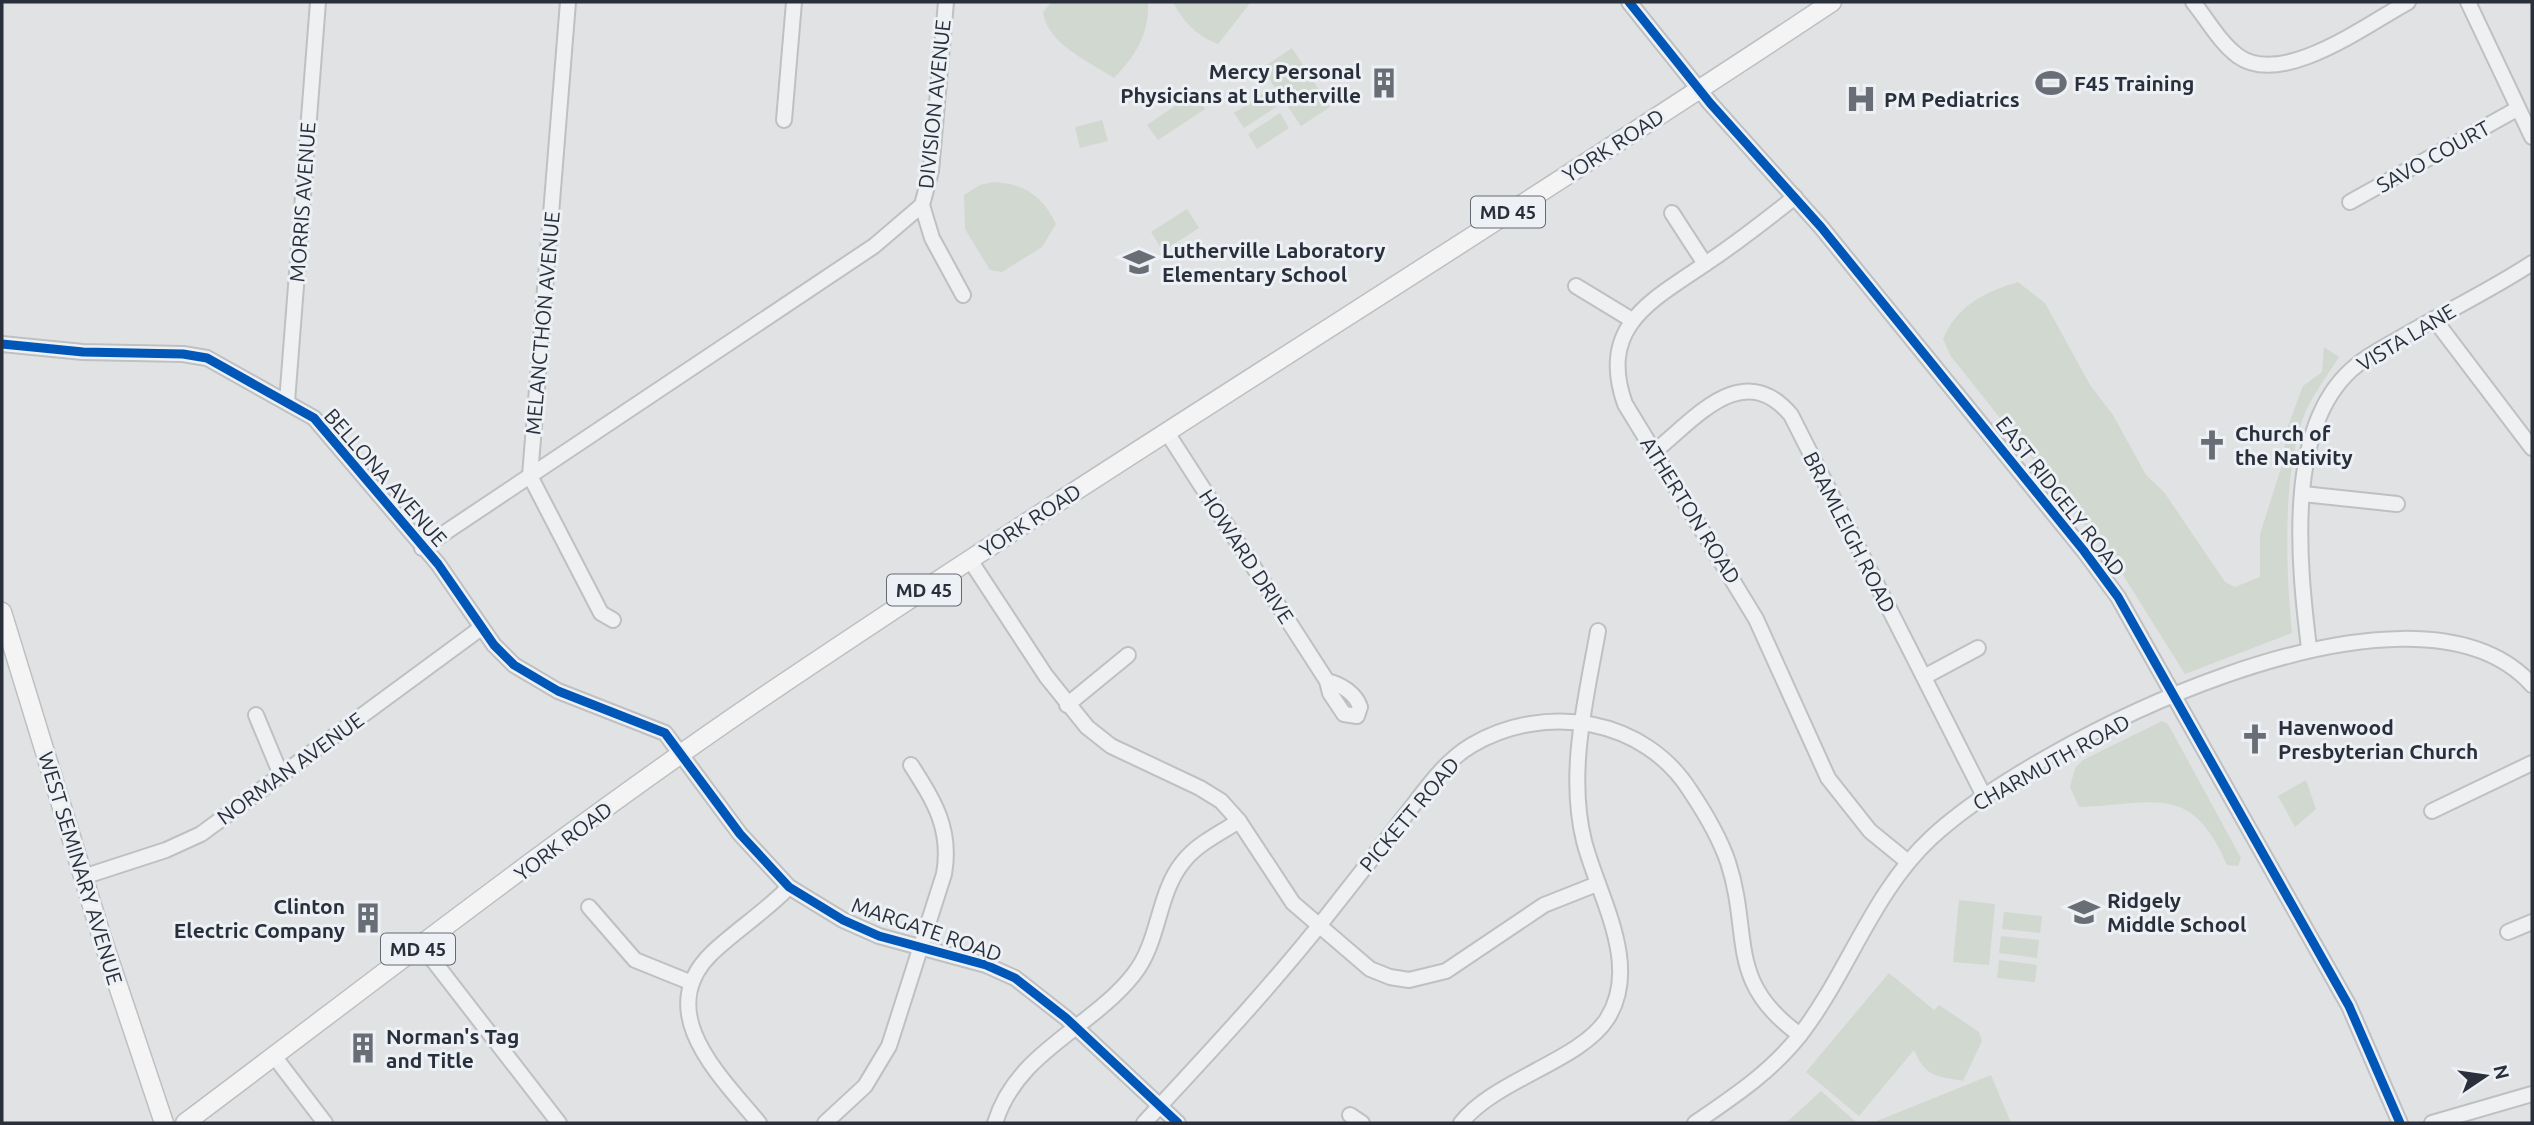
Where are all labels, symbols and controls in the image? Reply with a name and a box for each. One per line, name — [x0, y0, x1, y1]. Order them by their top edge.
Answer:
street label: DIVISION AVENUE — [913, 18, 955, 190]
place label: Mercy Personal Physicians at Lutherville — [1120, 59, 1361, 107]
building icon: Mercy Personal Physicians at Lutherville — [1367, 66, 1401, 100]
sports icon: F45 Training — [2034, 66, 2068, 100]
place label: F45 Training — [2074, 71, 2194, 95]
hospital icon: PM Pediatrics — [1844, 82, 1878, 116]
place label: PM Pediatrics — [1884, 87, 2020, 111]
street label: YORK ROAD — [1558, 103, 1668, 187]
street label: SAVO COURT — [2372, 115, 2494, 197]
street label: MORRIS AVENUE — [284, 121, 320, 283]
road number: MD 45 — [1471, 196, 1545, 228]
street label: MELANCTHON AVENUE — [520, 210, 564, 436]
place label: Lutherville Laboratory Elementary School — [1162, 238, 1385, 286]
school or university icon: Lutherville Laboratory Elementary School — [1122, 245, 1156, 279]
street label: VISTA LANE — [2353, 298, 2459, 376]
street label: BELLONA AVENUE — [320, 403, 452, 551]
street label: EAST RIDGELY ROAD — [1991, 412, 2131, 580]
place label: Church of the Nativity — [2235, 421, 2353, 469]
church icon: Church of the Nativity — [2195, 428, 2229, 462]
street label: ATHERTON ROAD — [1636, 432, 1746, 588]
street label: BRAMLEIGH ROAD — [1799, 447, 1901, 617]
street label: YORK ROAD — [975, 478, 1085, 562]
street label: HOWARD DRIVE — [1195, 485, 1299, 627]
road number: MD 45 — [887, 575, 961, 606]
street label: NORMAN AVENUE — [212, 707, 368, 829]
street label: CHARMUTH ROAD — [1968, 709, 2134, 815]
place label: Havenwood Presbyterian Church — [2278, 715, 2478, 763]
church icon: Havenwood Presbyterian Church — [2238, 722, 2272, 756]
street label: WEST SEMINARY AVENUE — [34, 749, 128, 987]
street label: PICKETT ROAD — [1354, 752, 1464, 876]
street label: YORK ROAD — [509, 796, 617, 886]
place label: Ridgely Middle School — [2107, 888, 2246, 936]
street label: MARGATE ROAD — [849, 892, 1005, 966]
place label: Clinton Electric Company — [174, 894, 345, 942]
school or university icon: Ridgely Middle School — [2067, 895, 2101, 929]
building icon: Clinton Electric Company — [351, 901, 385, 935]
road number: MD 45 — [381, 934, 455, 965]
place label: Norman's Tag and Title — [386, 1024, 519, 1072]
building icon: Norman's Tag and Title — [346, 1031, 380, 1065]
north arrow — [2450, 1041, 2520, 1111]
text: N — [2489, 1063, 2514, 1082]

